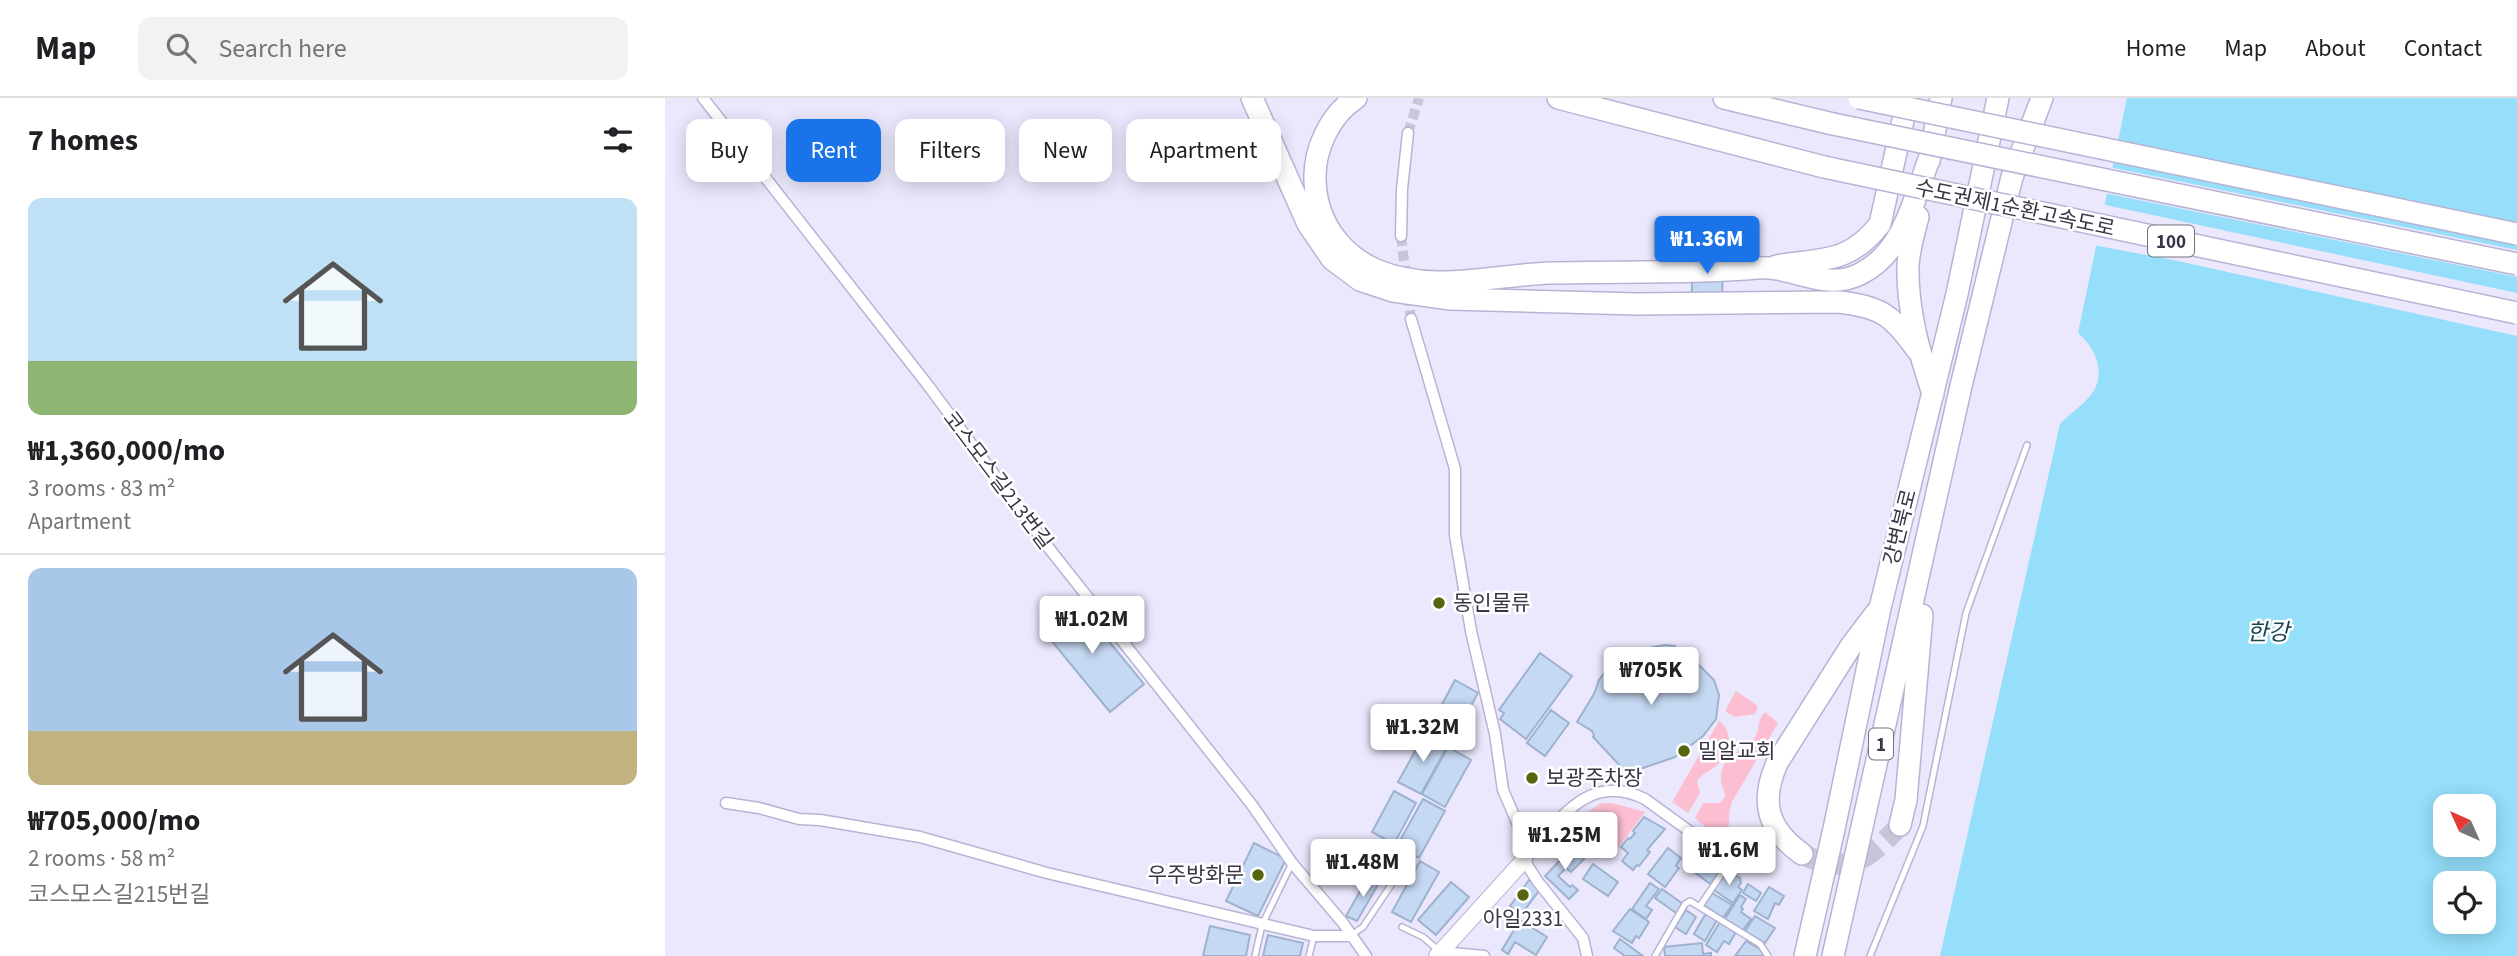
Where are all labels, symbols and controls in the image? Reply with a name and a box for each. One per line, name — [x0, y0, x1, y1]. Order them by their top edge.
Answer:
search box — [138, 17, 628, 80]
text: Map — [35, 25, 96, 72]
icon: search — [162, 29, 200, 67]
text: Search here — [218, 30, 347, 67]
text: Home — [2126, 31, 2186, 66]
text: Map — [2224, 31, 2267, 66]
text: About — [2305, 31, 2366, 66]
text: Contact — [2404, 31, 2482, 66]
text: 7 homes — [28, 119, 138, 162]
chip: Buy — [686, 119, 772, 182]
chip: Rent — [786, 119, 881, 182]
chip: Filters — [895, 119, 1005, 182]
chip: New — [1019, 119, 1112, 182]
chip: Apartment — [1126, 119, 1281, 182]
icon: filters — [599, 121, 637, 159]
street label: 수도권제1순환고속도로 — [1912, 172, 2118, 244]
pin: ₩1.36M — [1650, 216, 1764, 276]
text: ₩1.36M — [1670, 222, 1744, 255]
road number: 100 — [2148, 225, 2194, 256]
icon: home — [270, 243, 396, 369]
street label: 코스모스길213번길 — [936, 404, 1060, 556]
text: ₩1,360,000/mo — [28, 429, 225, 472]
text: 3 rooms · 83 m² — [28, 472, 175, 505]
street label: 강변북로 — [1876, 486, 1924, 568]
text: Apartment — [28, 505, 131, 538]
place label: 동인물류 — [1453, 588, 1530, 618]
marker: 동인물류 — [1431, 595, 1447, 611]
pin: ₩1.02M — [1035, 596, 1149, 656]
text: ₩1.02M — [1055, 602, 1129, 635]
icon: home — [270, 614, 396, 740]
water label: 한강 — [2247, 616, 2292, 649]
pin: ₩705K — [1602, 648, 1700, 707]
text: ₩705K — [1620, 653, 1682, 686]
pin: ₩1.32M — [1366, 704, 1480, 764]
text: ₩1.32M — [1386, 710, 1460, 743]
road number: 1 — [1869, 729, 1893, 760]
place label: 밀알교회 — [1698, 736, 1775, 766]
marker: 밀알교회 — [1676, 743, 1692, 759]
place label: 보광주차장 — [1546, 763, 1643, 793]
marker: 보광주차장 — [1524, 770, 1540, 786]
north arrow — [2433, 794, 2495, 858]
map controls — [2433, 794, 2496, 934]
text: ₩705,000/mo — [28, 799, 200, 842]
pin: ₩1.25M — [1508, 812, 1622, 872]
text: ₩1.25M — [1528, 818, 1602, 851]
pin: ₩1.6M — [1680, 828, 1778, 887]
text: ₩1.6M — [1699, 833, 1759, 866]
pin: ₩1.48M — [1306, 840, 1420, 899]
text: 2 rooms · 58 m² — [28, 842, 175, 875]
text: ₩1.48M — [1326, 845, 1400, 878]
place label: 우주방화문 — [1147, 860, 1244, 890]
marker: 우주방화문 — [1250, 867, 1266, 883]
button: locate — [2433, 871, 2496, 934]
text: 코스모스길215번길 — [28, 878, 210, 911]
marker: 아일2331 — [1515, 887, 1531, 903]
place label: 아일2331 — [1483, 904, 1563, 934]

